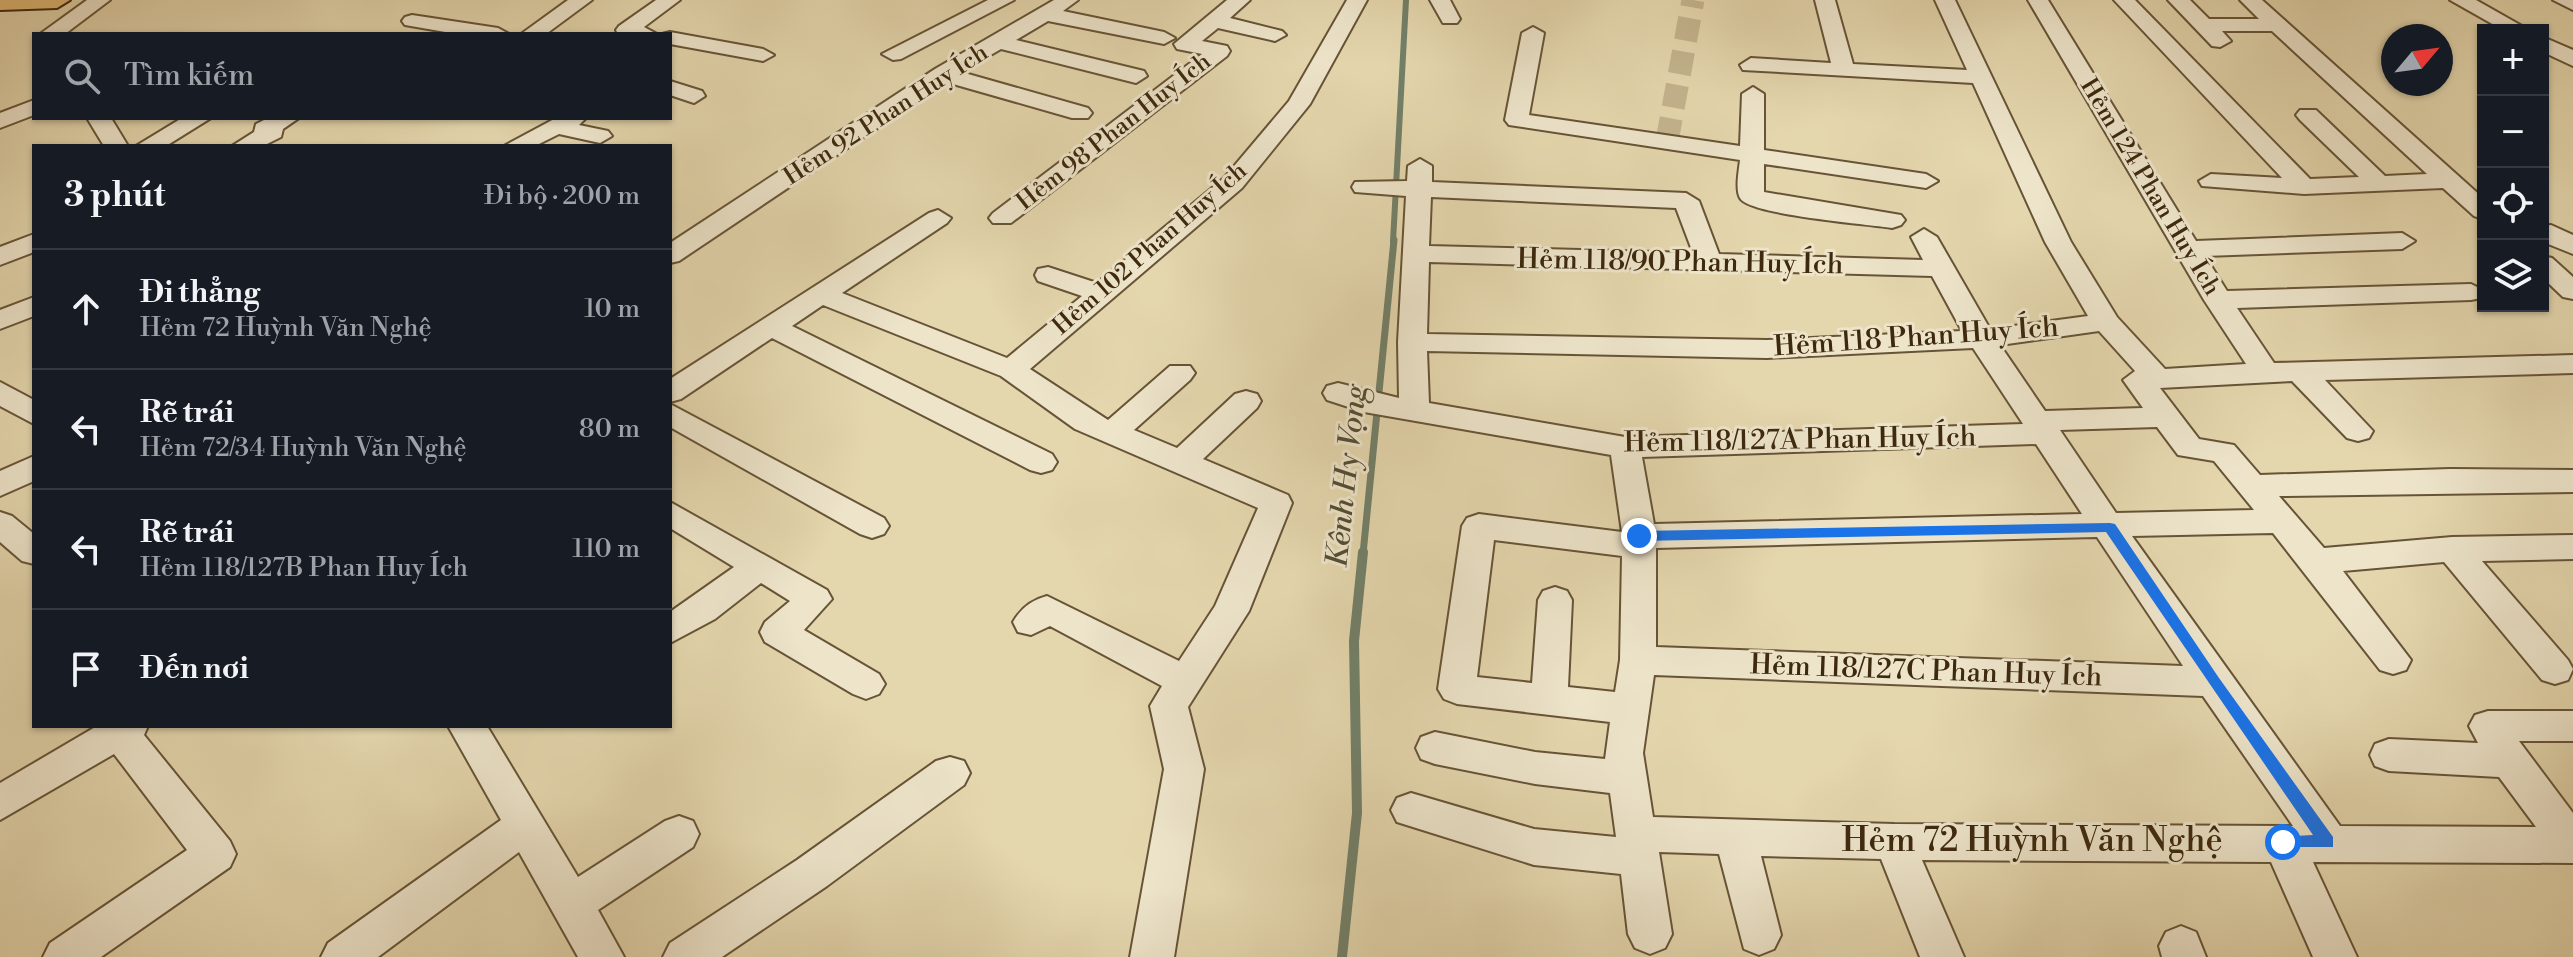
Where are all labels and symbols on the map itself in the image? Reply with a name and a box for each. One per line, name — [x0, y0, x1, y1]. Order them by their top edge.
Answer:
north arrow — [2381, 24, 2453, 96]
street label: Hẻm 92 Phan Huy Ích — [778, 37, 994, 192]
street label: Hẻm 98 Phan Huy Ích — [1010, 46, 1217, 217]
street label: Hẻm 124 Phan Huy Ích — [2073, 72, 2228, 301]
street label: Hẻm 102 Phan Huy Ích — [1046, 156, 1253, 342]
street label: Hẻm 118/90 Phan Huy Ích — [1516, 240, 1844, 282]
street label: Hẻm 118 Phan Huy Ích — [1772, 308, 2060, 364]
water label: Kênh Hy Vọng — [1319, 381, 1376, 569]
street label: Hẻm 118/127A Phan Huy Ích — [1623, 417, 1977, 461]
route end — [1621, 518, 1657, 554]
street label: Hẻm 118/127C Phan Huy Ích — [1749, 645, 2103, 695]
street label: Hẻm 72 Huỳnh Văn Nghệ — [1841, 820, 2223, 862]
route start — [2265, 824, 2301, 860]

